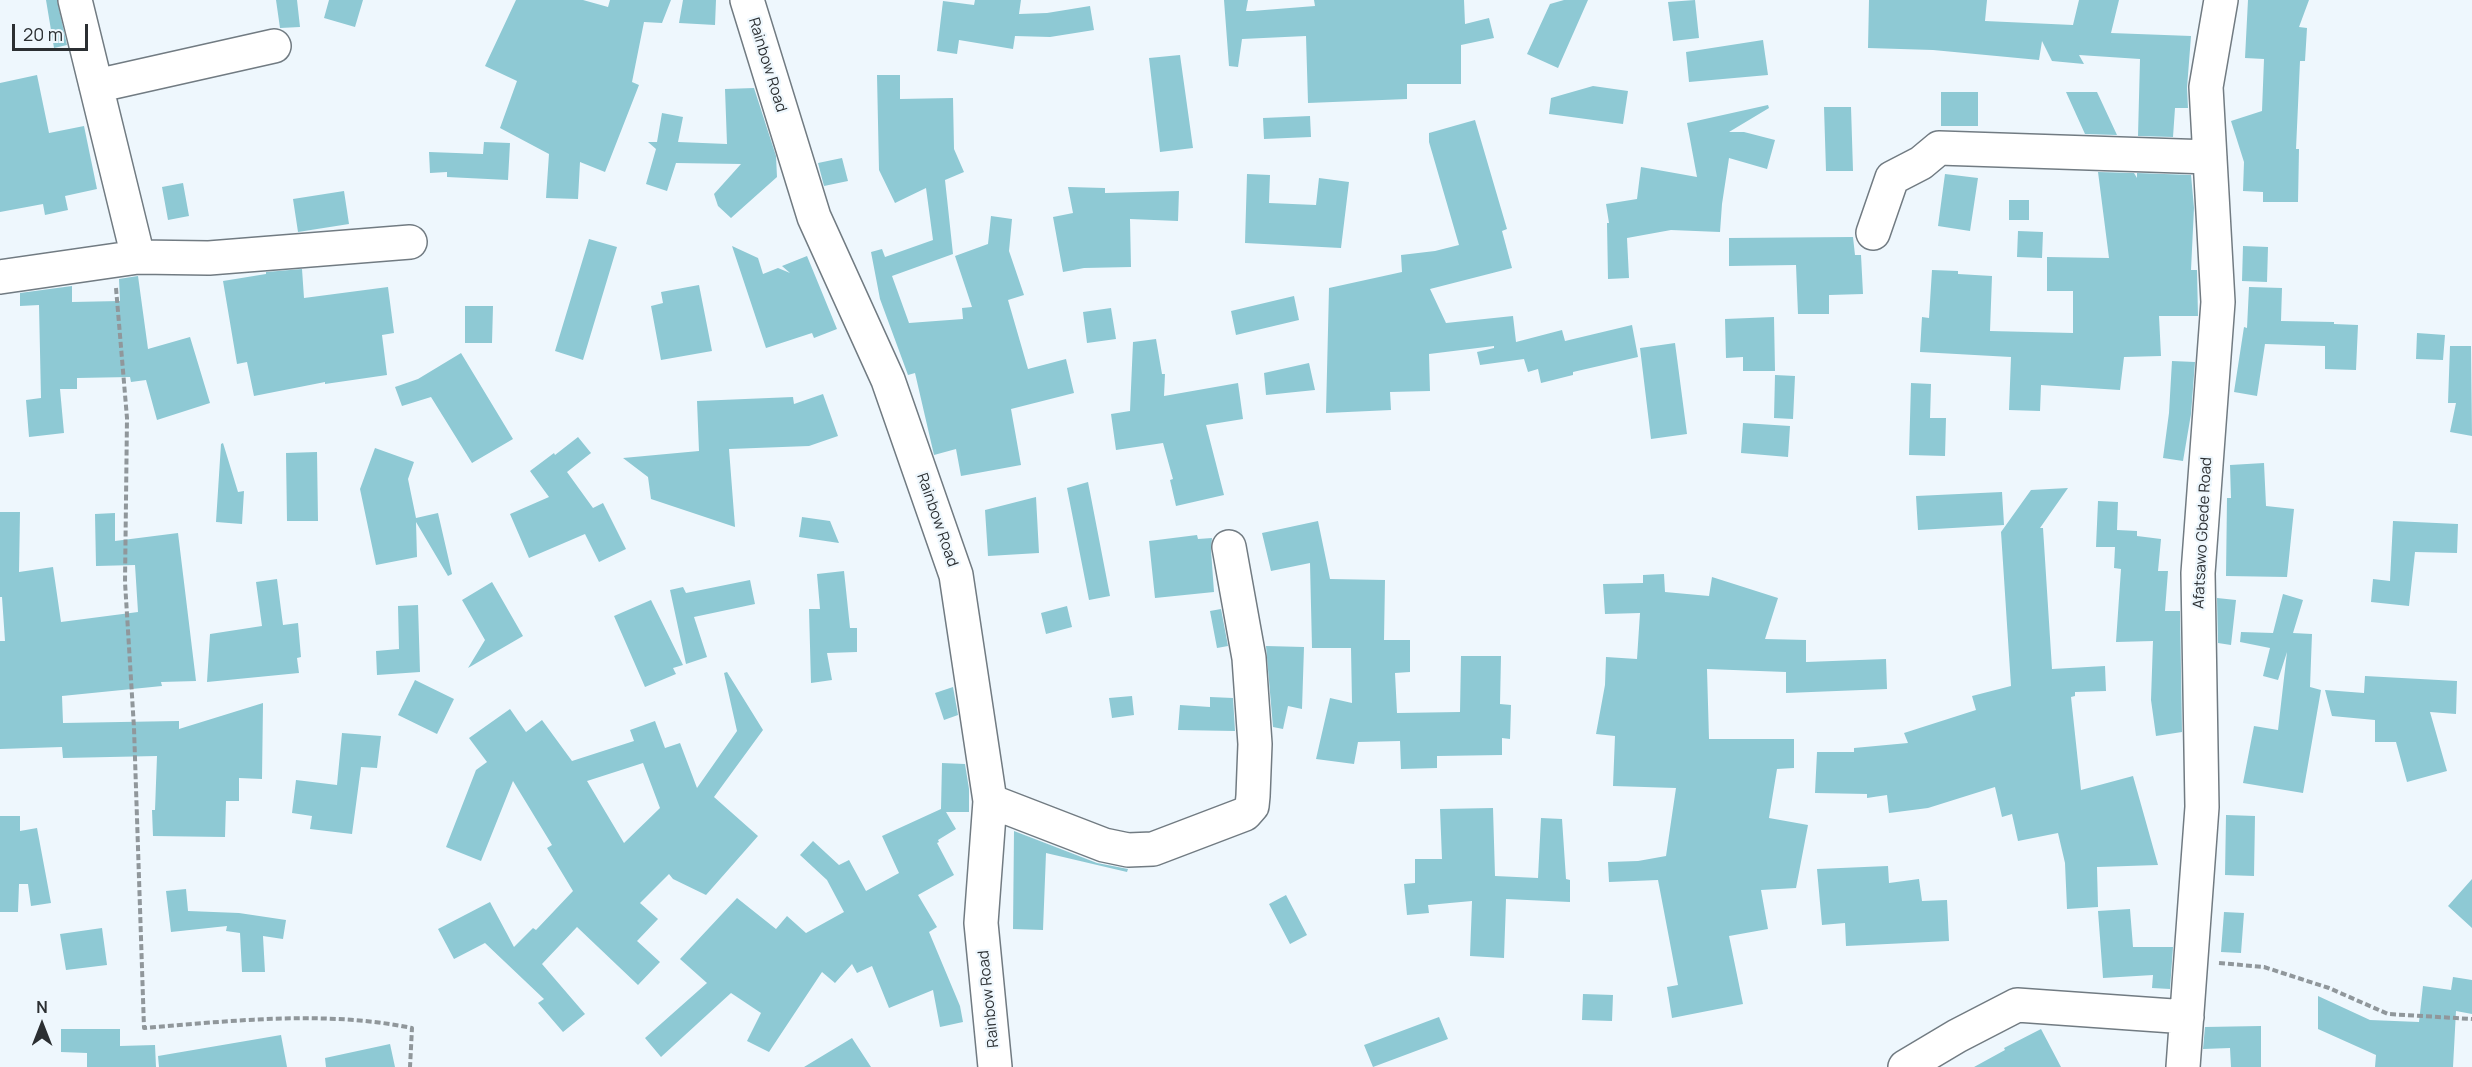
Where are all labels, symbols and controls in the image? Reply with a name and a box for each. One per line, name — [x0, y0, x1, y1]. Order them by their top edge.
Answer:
scale bar — [15, 12, 92, 50]
street label: Rainbow Road — [744, 16, 790, 114]
text: 20 m — [23, 22, 63, 46]
street label: Afatsawo Gbede Road — [2190, 457, 2216, 609]
street label: Rainbow Road — [913, 471, 961, 569]
street label: Rainbow Road — [975, 949, 1003, 1049]
north arrow — [12, 995, 72, 1055]
text: N — [36, 996, 48, 1018]

